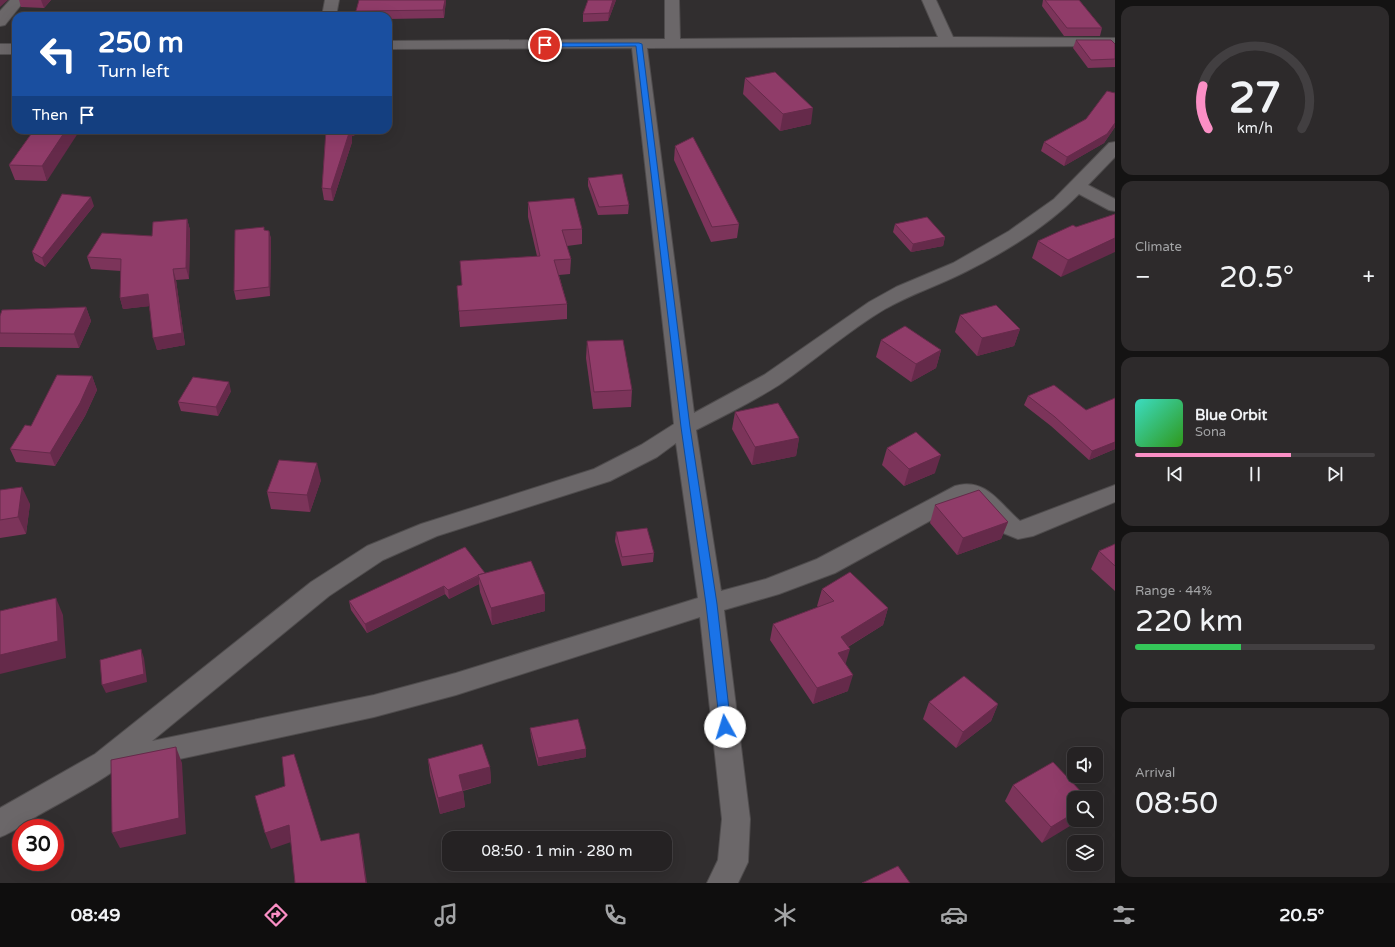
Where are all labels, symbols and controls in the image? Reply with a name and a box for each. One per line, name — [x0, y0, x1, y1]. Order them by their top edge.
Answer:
text: 250 m — [98, 26, 184, 60]
icon: left — [32, 28, 84, 80]
pin — [528, 28, 562, 62]
icon: arrive — [534, 34, 556, 56]
text: Turn left — [98, 60, 170, 82]
text: 27 — [1229, 74, 1281, 124]
icon: arrive — [76, 104, 98, 126]
text: Then — [32, 106, 68, 124]
text: km/h — [1237, 119, 1273, 136]
text: Climate — [1135, 239, 1182, 255]
text: 20.5° — [1219, 259, 1294, 296]
text: − — [1135, 264, 1151, 290]
text: + — [1363, 264, 1375, 290]
text: Blue Orbit — [1195, 406, 1267, 424]
text: Sona — [1195, 424, 1226, 440]
icon: previous — [1164, 463, 1186, 485]
icon: pause — [1244, 463, 1266, 485]
icon: next — [1324, 463, 1346, 485]
text: Range · 44% — [1135, 583, 1212, 599]
text: 220 km — [1135, 603, 1243, 640]
position arrow — [704, 706, 746, 748]
map controls — [1067, 747, 1103, 871]
button: sound — [1067, 747, 1103, 783]
text: Arrival — [1135, 765, 1175, 781]
text: 08:50 — [1135, 785, 1218, 822]
button: search — [1067, 791, 1103, 827]
speed limit sign: 30 — [12, 819, 64, 871]
button: layers — [1067, 835, 1103, 871]
text: 08:50 · 1 min · 280 m — [482, 842, 632, 860]
icon: directions — [262, 901, 290, 929]
icon: music — [432, 901, 460, 929]
icon: phone — [601, 901, 629, 929]
icon: climate — [771, 901, 799, 929]
icon: car — [940, 901, 968, 929]
icon: filters — [1110, 901, 1138, 929]
text: 08:49 — [71, 904, 121, 926]
text: 20.5° — [1279, 904, 1324, 926]

